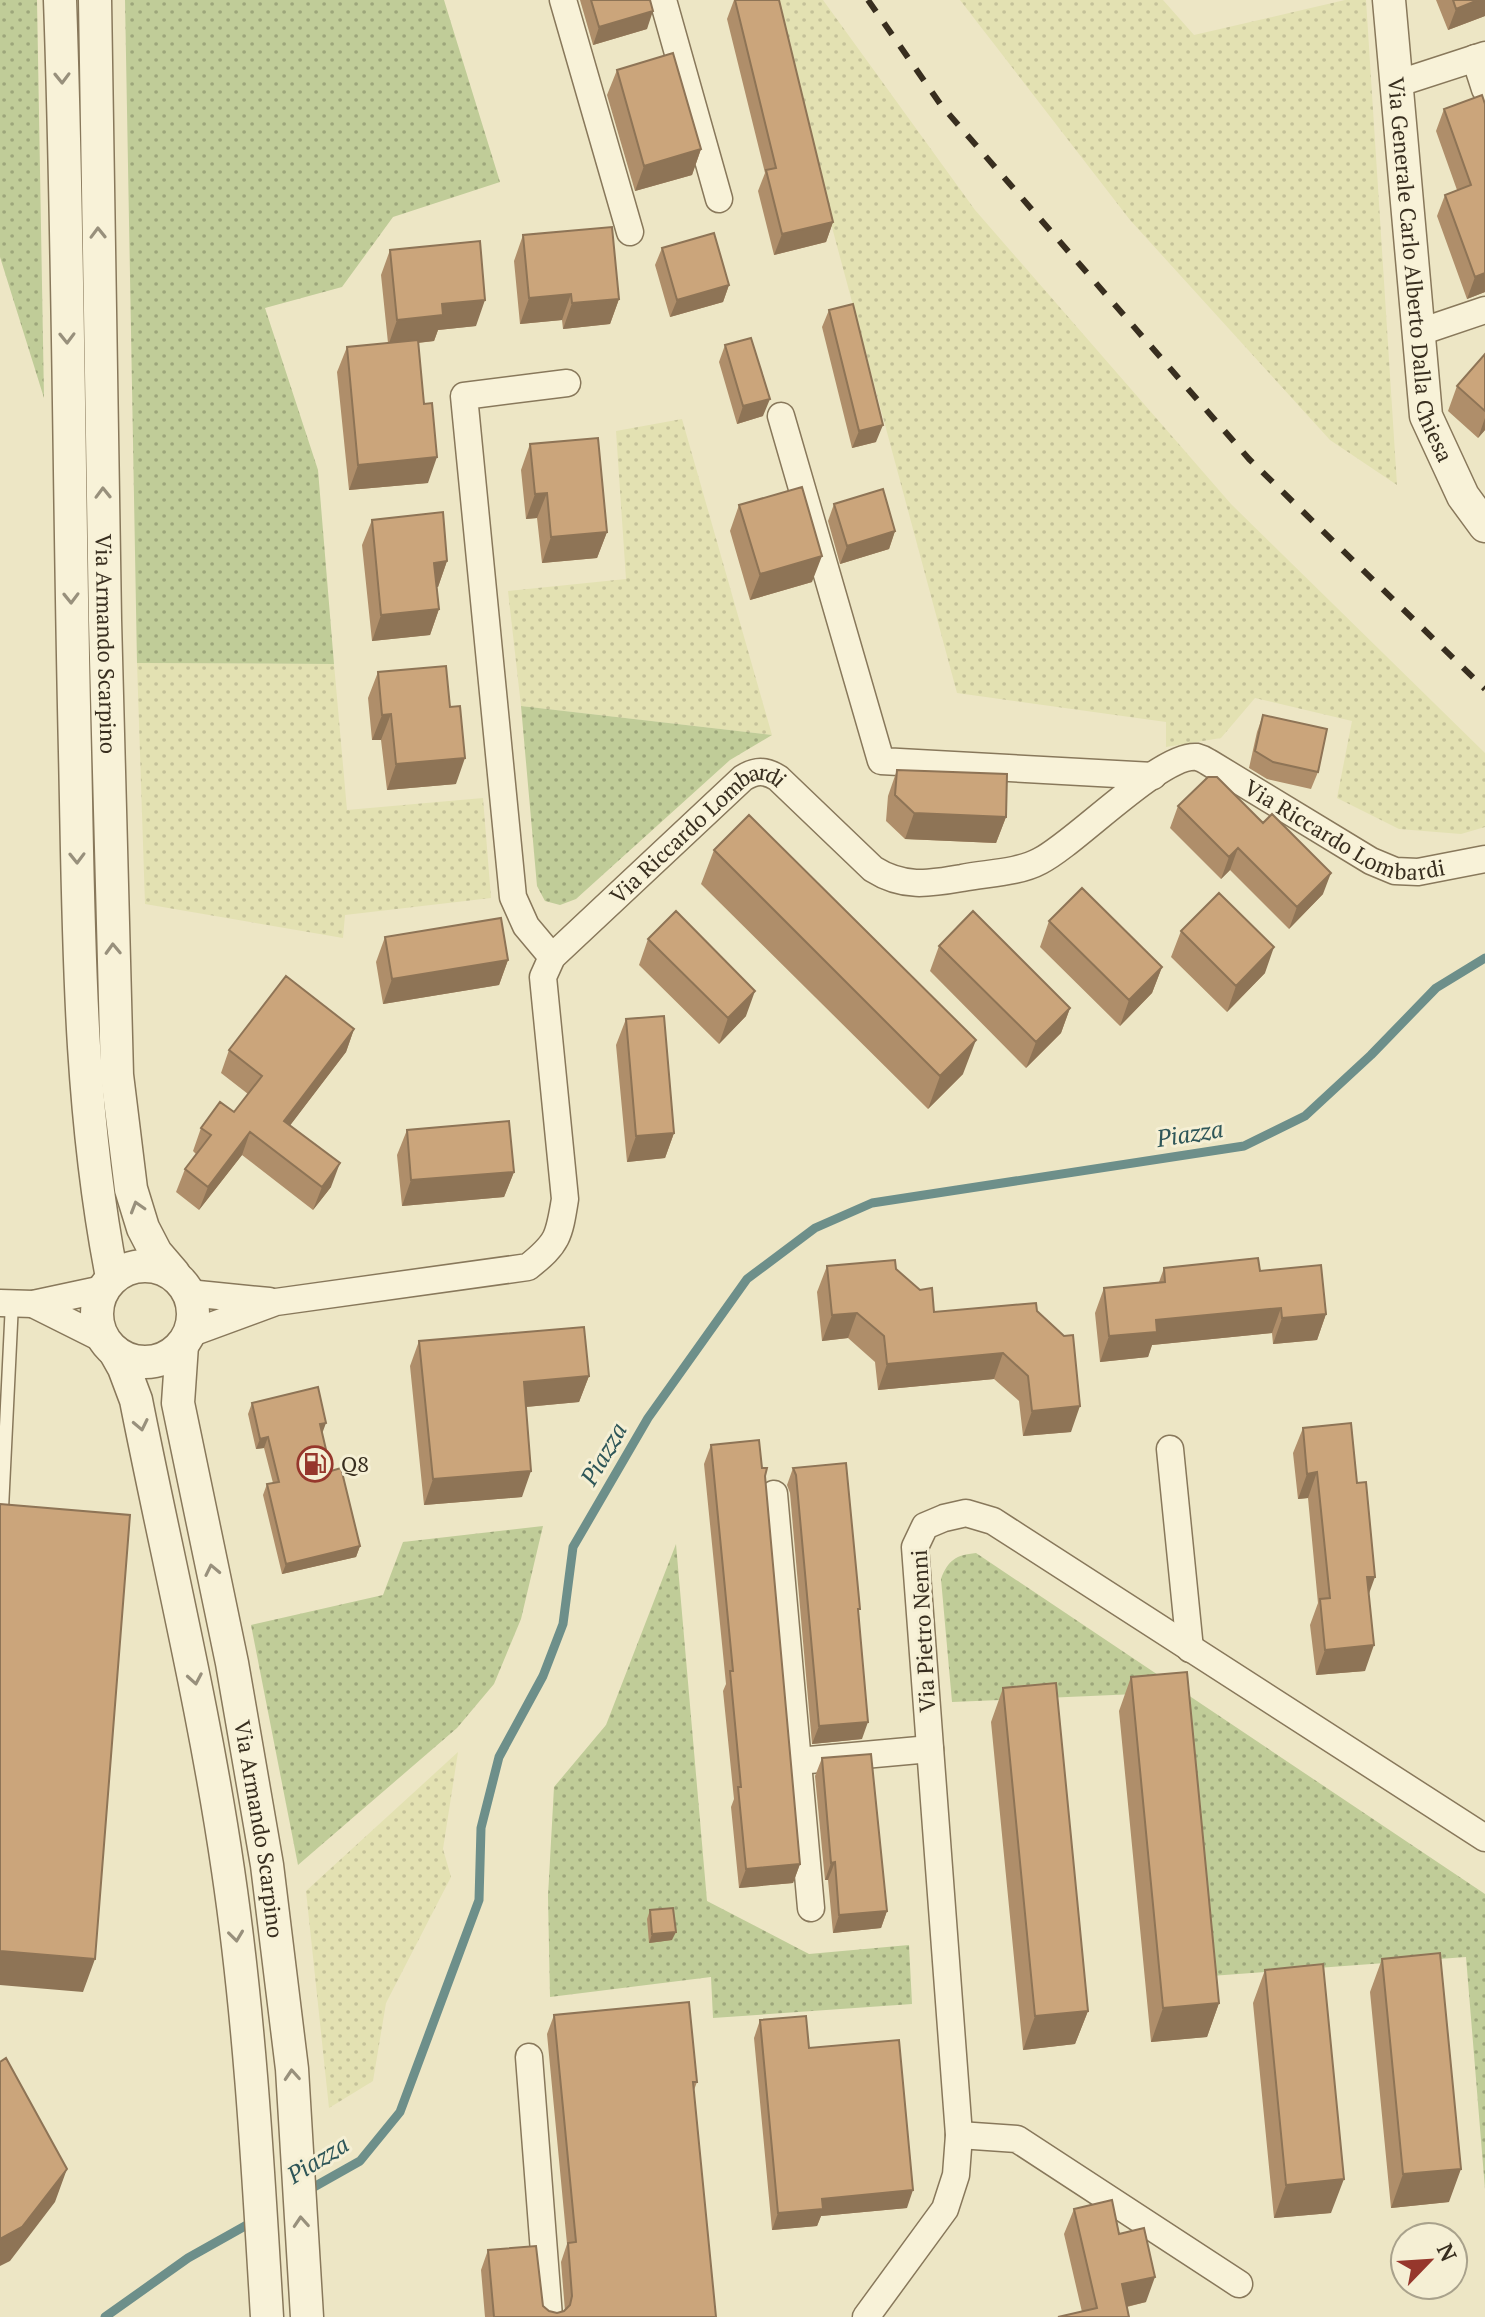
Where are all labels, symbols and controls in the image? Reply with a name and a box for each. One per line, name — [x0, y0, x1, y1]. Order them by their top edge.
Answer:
one-way arrow — [54, 72, 71, 85]
street label: Via Generale Carlo Alberto Dalla Chiesa — [1382, 76, 1460, 466]
one-way arrow — [89, 226, 107, 239]
one-way arrow — [58, 332, 76, 345]
one-way arrow — [94, 486, 112, 499]
street label: Via Armando Scarpino — [90, 534, 124, 754]
one-way arrow — [63, 592, 80, 605]
street label: Via Riccardo Lombardi — [603, 757, 794, 910]
street label: Via Riccardo Lombardi — [1239, 772, 1447, 886]
one-way arrow — [68, 852, 86, 865]
one-way arrow — [104, 942, 121, 955]
water label: Piazza — [1153, 1112, 1226, 1154]
one-way arrow — [130, 1201, 146, 1215]
water label: Piazza — [572, 1416, 634, 1492]
one-way arrow — [132, 1418, 149, 1431]
fuel station icon: Q8 — [296, 1445, 334, 1483]
place label: Q8 — [341, 1449, 369, 1478]
street label: Via Pietro Nenni — [904, 1549, 941, 1713]
one-way arrow — [205, 1563, 222, 1576]
one-way arrow — [186, 1673, 203, 1686]
street label: Via Armando Scarpino — [228, 1718, 291, 1940]
one-way arrow — [227, 1929, 244, 1943]
one-way arrow — [284, 2068, 301, 2081]
water label: Piazza — [280, 2128, 354, 2191]
one-way arrow — [293, 2215, 310, 2228]
north arrow — [1389, 2221, 1469, 2301]
text: N — [1431, 2239, 1464, 2266]

